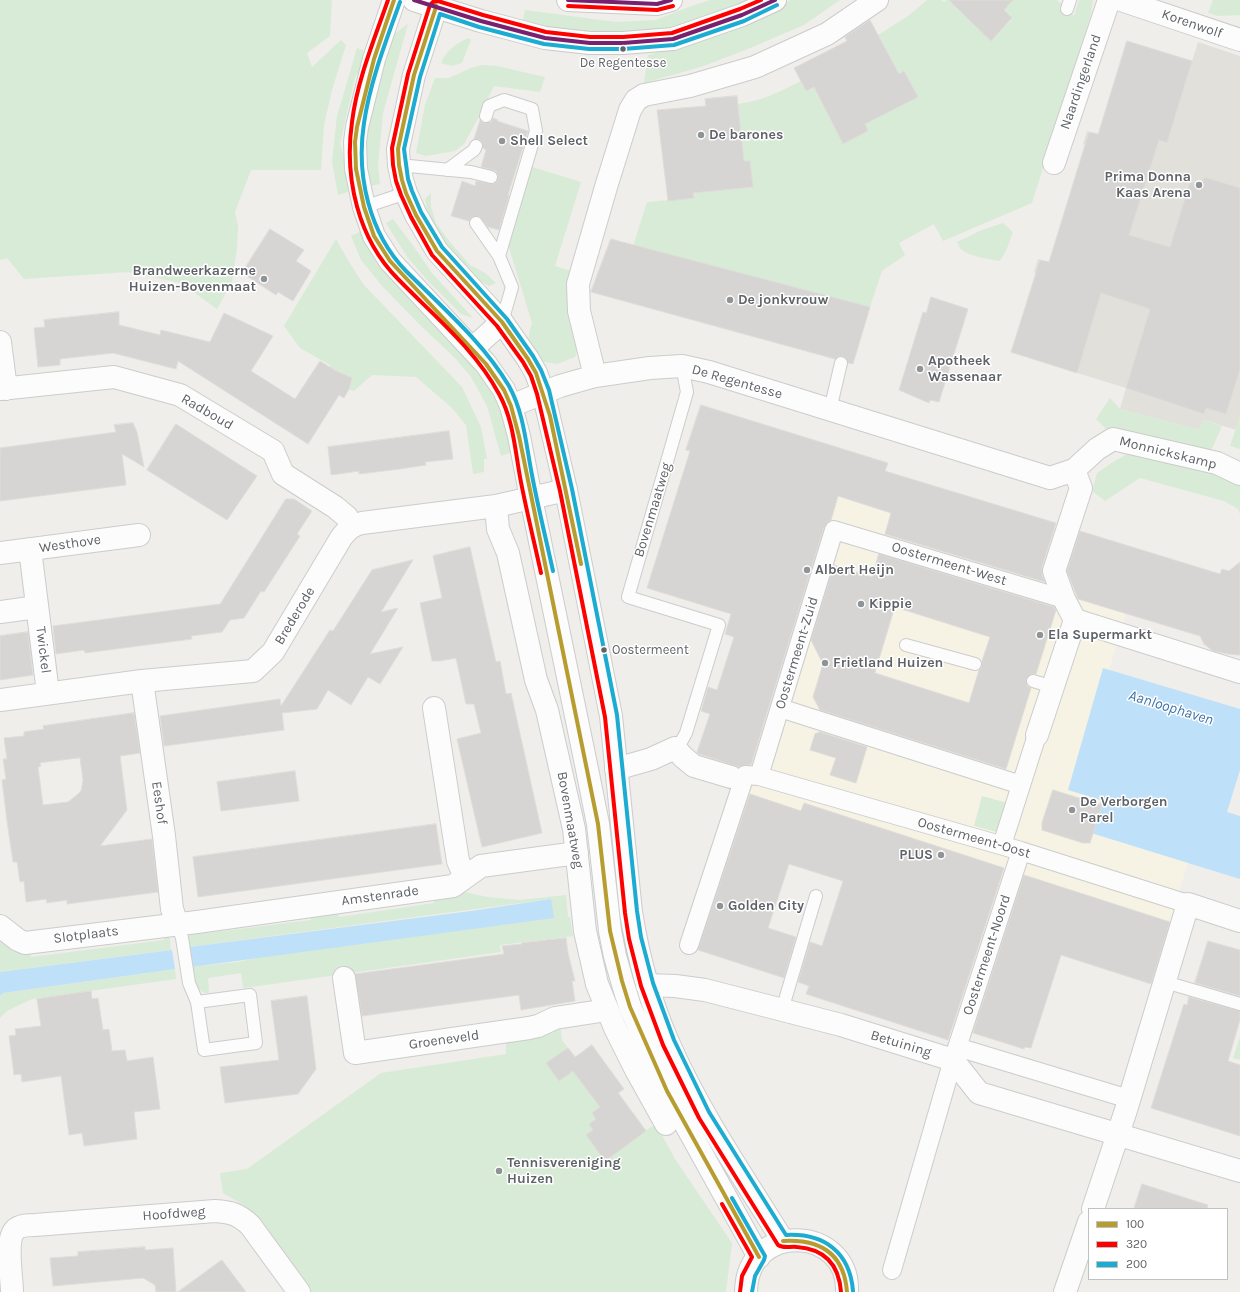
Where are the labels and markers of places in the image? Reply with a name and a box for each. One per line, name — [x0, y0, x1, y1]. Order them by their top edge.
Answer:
marker: De Regentesse — [618, 44, 628, 54]
place label: De Regentesse — [580, 55, 666, 71]
place label: De barones — [709, 127, 783, 143]
marker: De barones — [696, 130, 706, 140]
place label: Shell Select — [510, 133, 588, 149]
marker: Shell Select — [497, 136, 507, 146]
place label: Prima Donna Kaas Arena — [1105, 169, 1191, 202]
marker: Prima Donna Kaas Arena — [1194, 180, 1204, 190]
place label: Brandweerkazerne Huizen-Bovenmaat — [129, 263, 256, 296]
marker: Brandweerkazerne Huizen-Bovenmaat — [259, 274, 269, 284]
place label: De jonkvrouw — [738, 292, 828, 308]
marker: De jonkvrouw — [725, 295, 735, 305]
place label: Apotheek Wassenaar — [928, 353, 1002, 386]
marker: Apotheek Wassenaar — [915, 364, 925, 374]
place label: Albert Heijn — [815, 562, 894, 578]
marker: Albert Heijn — [802, 565, 812, 575]
place label: Kippie — [869, 596, 912, 612]
marker: Kippie — [856, 599, 866, 609]
place label: Ela Supermarkt — [1048, 627, 1152, 643]
marker: Ela Supermarkt — [1035, 630, 1045, 640]
place label: Oostermeent — [612, 642, 689, 658]
marker: Oostermeent — [599, 645, 609, 655]
place label: Frietland Huizen — [833, 655, 943, 671]
marker: Frietland Huizen — [820, 658, 830, 668]
place label: De Verborgen Parel — [1080, 794, 1168, 826]
marker: De Verborgen Parel — [1067, 805, 1077, 815]
place label: PLUS — [899, 847, 933, 863]
marker: PLUS — [936, 850, 946, 860]
place label: Golden City — [728, 898, 804, 914]
marker: Golden City — [715, 901, 725, 911]
place label: Tennisvereniging Huizen — [507, 1155, 621, 1188]
marker: Tennisvereniging Huizen — [494, 1166, 504, 1176]

